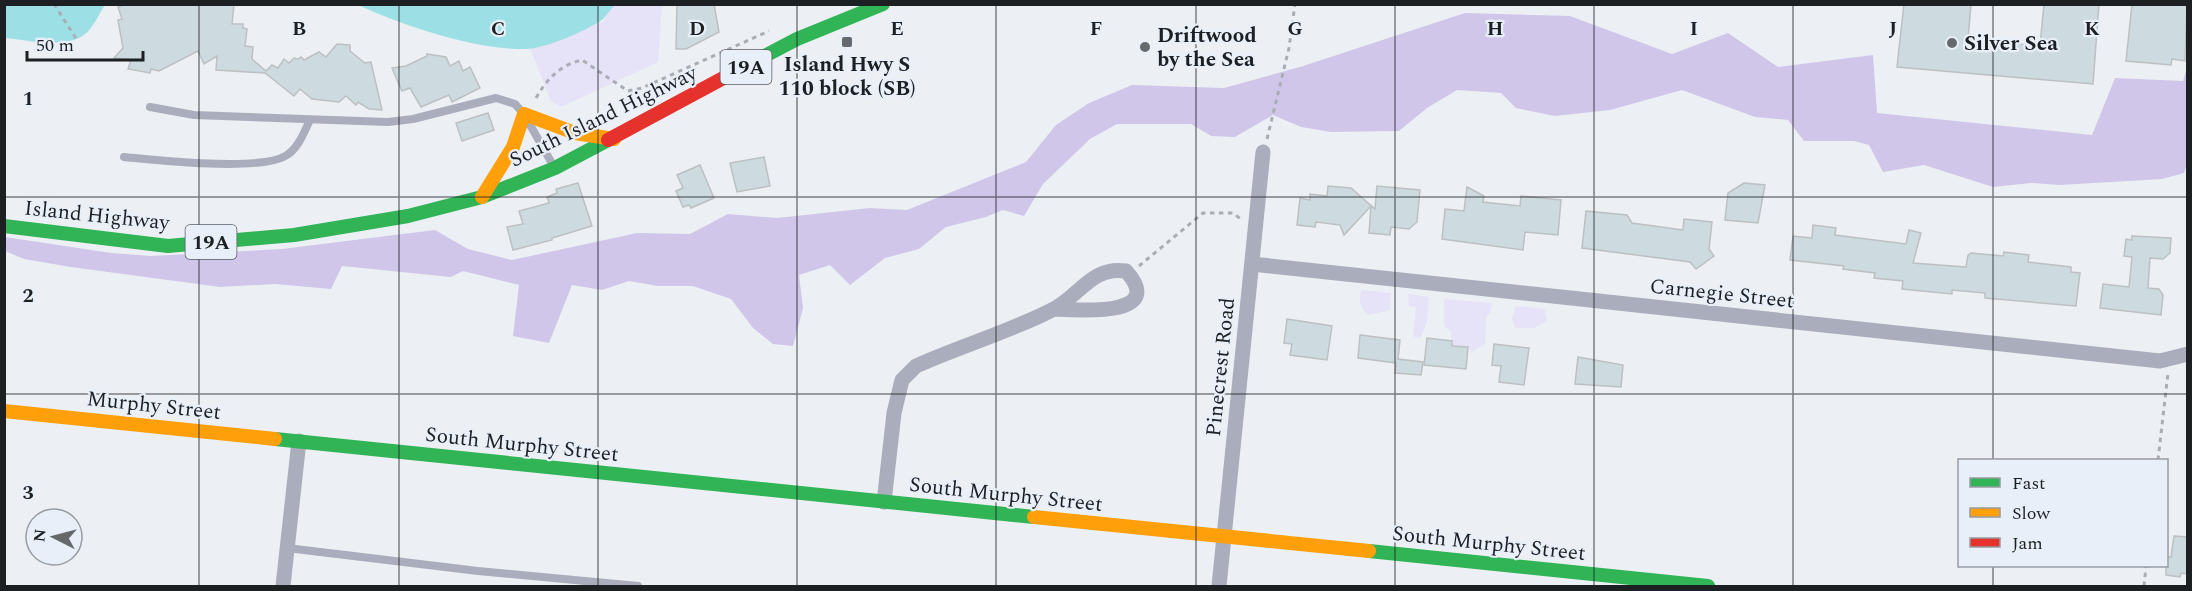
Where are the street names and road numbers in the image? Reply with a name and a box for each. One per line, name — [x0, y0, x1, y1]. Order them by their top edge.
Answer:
road number: 19A — [720, 50, 771, 84]
street label: South Island Highway — [504, 57, 704, 176]
street label: Island Highway — [23, 192, 172, 240]
road number: 19A — [186, 225, 236, 259]
street label: Carnegie Street — [1648, 271, 1796, 317]
street label: Pinecrest Road — [1198, 296, 1244, 438]
street label: Murphy Street — [85, 383, 223, 429]
street label: South Murphy Street — [424, 419, 620, 471]
street label: South Murphy Street — [908, 469, 1104, 521]
street label: South Murphy Street — [1391, 518, 1587, 570]

